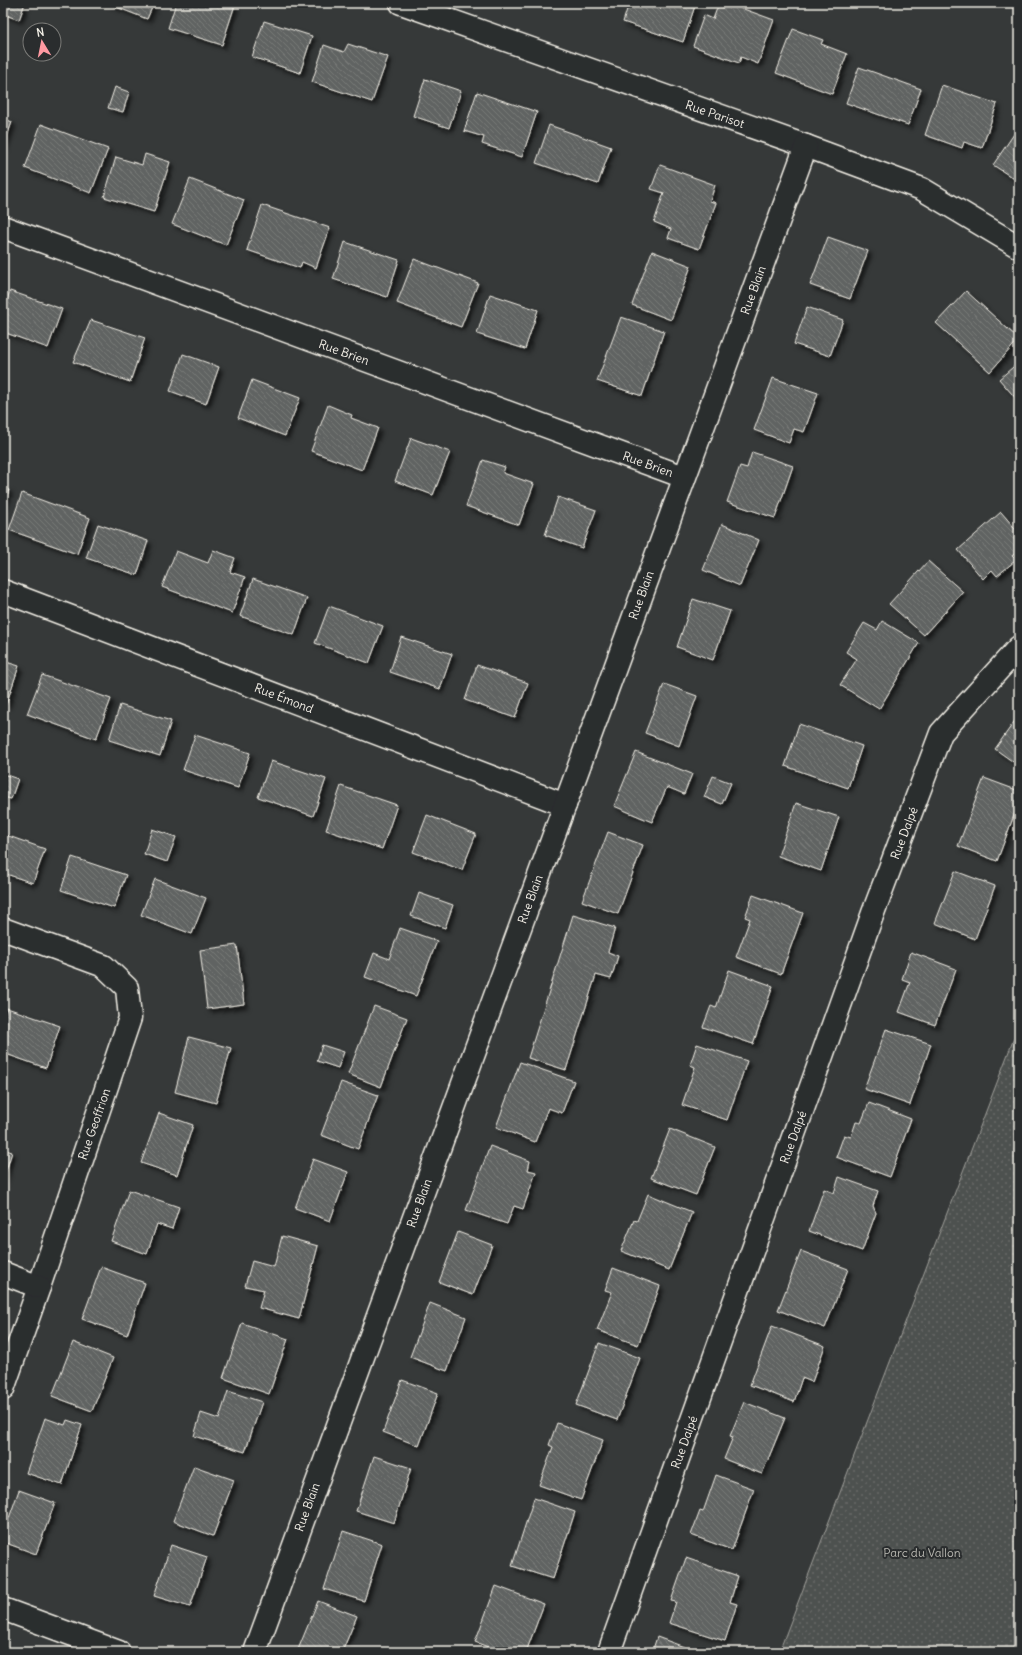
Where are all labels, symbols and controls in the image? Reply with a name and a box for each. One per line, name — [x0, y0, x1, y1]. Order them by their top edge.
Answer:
north arrow — [22, 22, 62, 62]
text: N — [35, 25, 45, 40]
street label: Rue Parisot — [684, 97, 746, 131]
street label: Rue Blain — [737, 263, 769, 316]
street label: Rue Brien — [317, 336, 371, 368]
street label: Rue Brien — [621, 448, 675, 480]
street label: Rue Blain — [625, 568, 657, 621]
street label: Rue Émond — [252, 680, 316, 716]
street label: Rue Dalpé — [887, 805, 921, 861]
street label: Rue Blain — [514, 872, 546, 925]
street label: Rue Geoffrion — [75, 1086, 113, 1162]
street label: Rue Dalpé — [777, 1108, 809, 1166]
street label: Rue Blain — [403, 1176, 435, 1229]
street label: Rue Dalpé — [668, 1413, 700, 1471]
street label: Rue Blain — [291, 1480, 323, 1533]
park label: Parc du Vallon — [883, 1545, 961, 1560]

